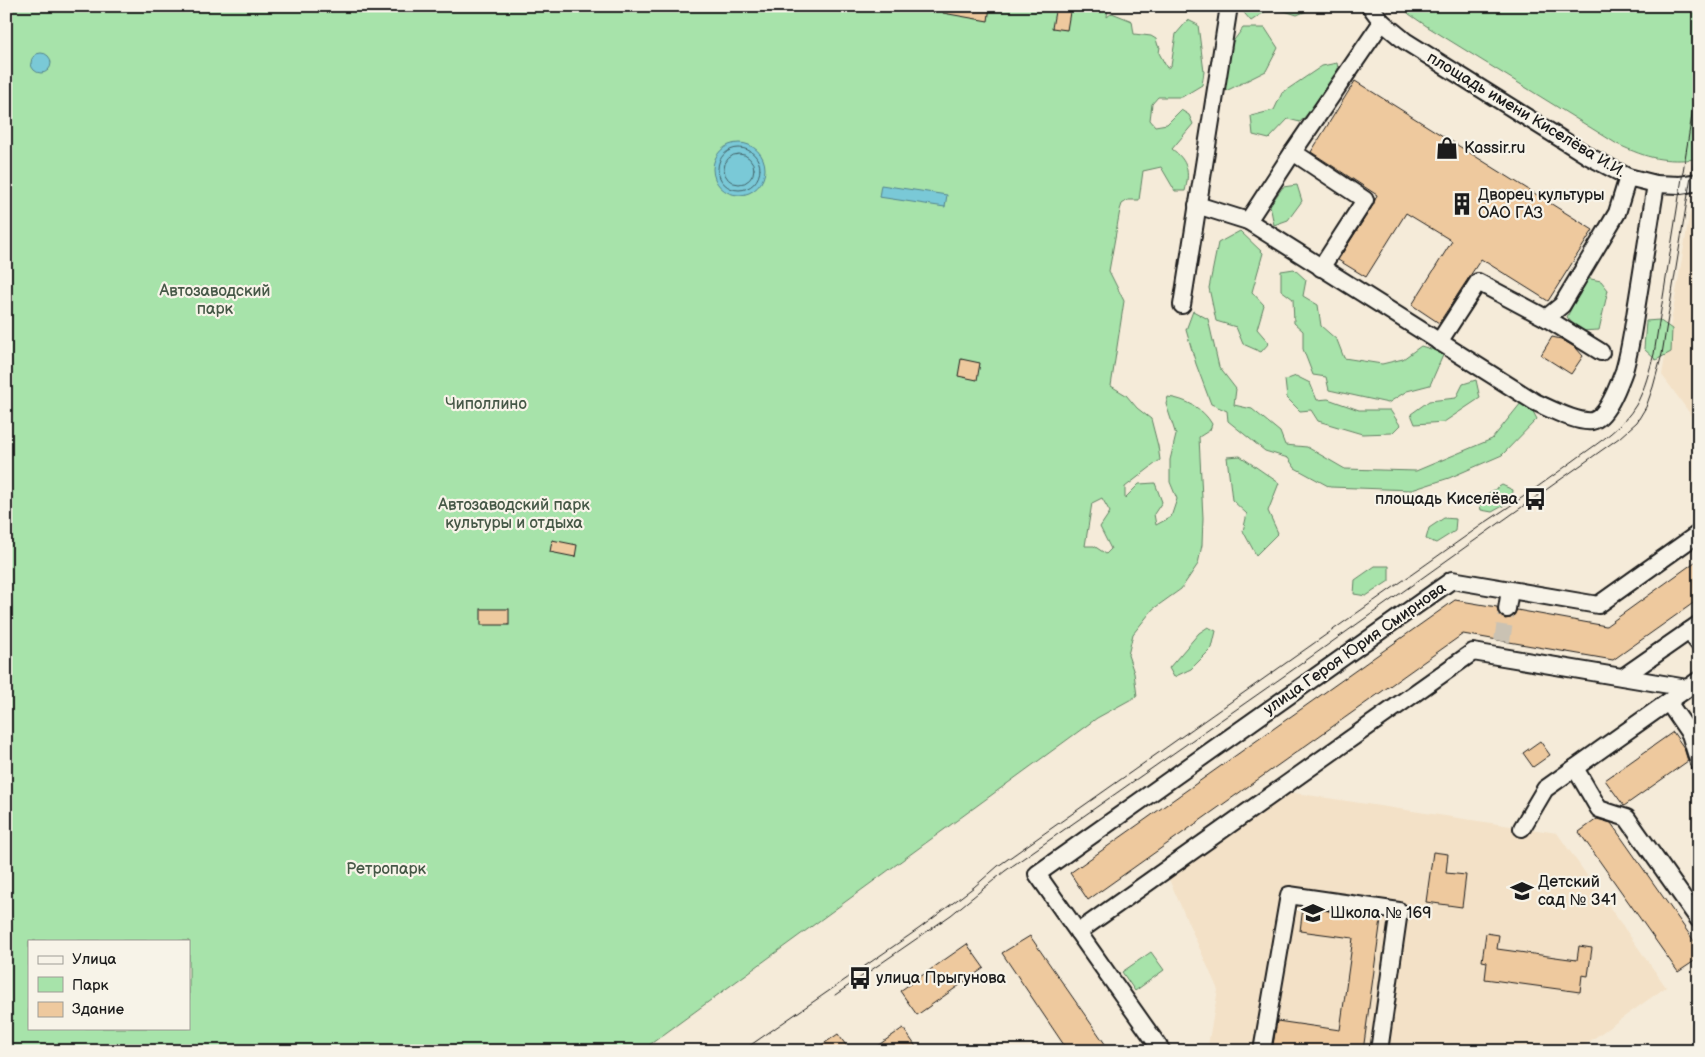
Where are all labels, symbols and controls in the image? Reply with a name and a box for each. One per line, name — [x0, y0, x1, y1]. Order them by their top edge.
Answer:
street label: площадь имени Киселёва И.И. — [1423, 48, 1629, 182]
shop icon: Kassir.ru — [1434, 135, 1460, 161]
place label: Kassir.ru — [1464, 139, 1525, 158]
place label: Дворец культуры ОАО ГАЗ — [1478, 186, 1605, 223]
building icon: Дворец культуры ОАО ГАЗ — [1449, 191, 1475, 217]
park label: Автозаводский парк — [159, 282, 270, 319]
park label: Чиполлино — [445, 395, 527, 414]
bus stop icon: площадь Киселёва — [1522, 486, 1548, 512]
place label: площадь Киселёва — [1375, 490, 1519, 509]
park label: Автозаводский парк культуры и отдыха — [437, 496, 590, 533]
street label: улица Героя Юрия Смирнова — [1260, 578, 1450, 719]
park label: Ретропарк — [346, 860, 427, 879]
place label: Детский сад № 341 — [1538, 873, 1617, 910]
school or university icon: Детский сад № 341 — [1509, 878, 1535, 904]
school or university icon: Школа № 169 — [1300, 900, 1326, 926]
place label: Школа № 169 — [1330, 904, 1431, 923]
legend — [28, 940, 190, 1030]
text: Улица — [72, 950, 117, 969]
bus stop icon: улица Прыгунова — [847, 965, 873, 991]
place label: улица Прыгунова — [876, 969, 1007, 988]
text: Парк — [72, 976, 109, 995]
text: Здание — [72, 1000, 124, 1019]

